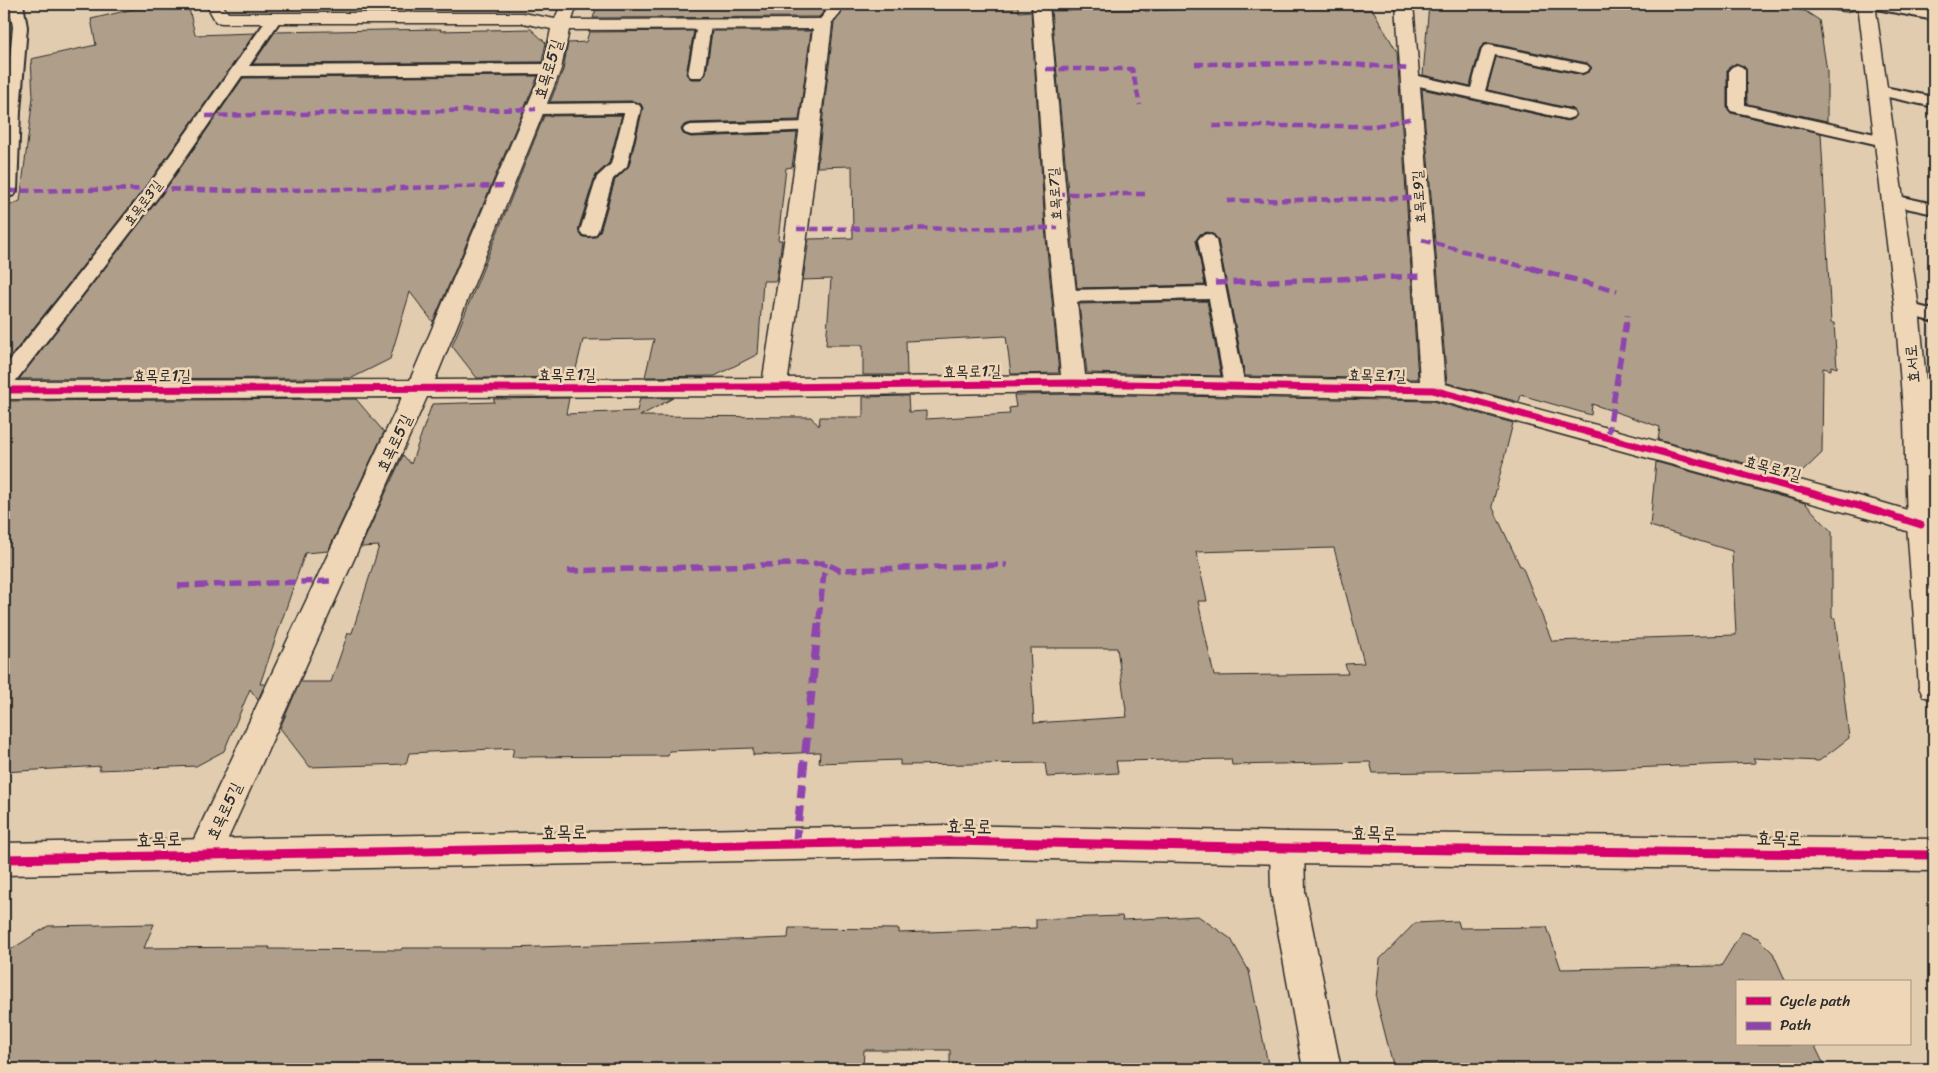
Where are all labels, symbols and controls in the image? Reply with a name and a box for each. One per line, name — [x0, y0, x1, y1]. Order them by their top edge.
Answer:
street label: 효목로5길 — [525, 35, 571, 103]
street label: 효목로7길 — [1041, 166, 1069, 221]
street label: 효목로9길 — [1405, 169, 1433, 225]
street label: 효목로3길 — [117, 174, 169, 232]
street label: 효서로 — [1896, 343, 1928, 385]
street label: 효목로1길 — [943, 356, 1002, 386]
street label: 효목로1길 — [538, 360, 596, 389]
street label: 효목로1길 — [1348, 360, 1407, 390]
street label: 효목로1길 — [133, 361, 191, 390]
street label: 효목로5길 — [368, 409, 420, 477]
street label: 효목로1길 — [1741, 446, 1805, 490]
street label: 효목로5길 — [198, 777, 250, 845]
street label: 효목로 — [946, 809, 992, 843]
street label: 효목로 — [541, 815, 587, 849]
street label: 효목로 — [1351, 816, 1397, 850]
street label: 효목로 — [1756, 821, 1802, 855]
street label: 효목로 — [136, 822, 182, 856]
legend — [1736, 980, 1910, 1046]
text: Cycle path — [1780, 988, 1851, 1014]
text: Path — [1780, 1012, 1811, 1038]

